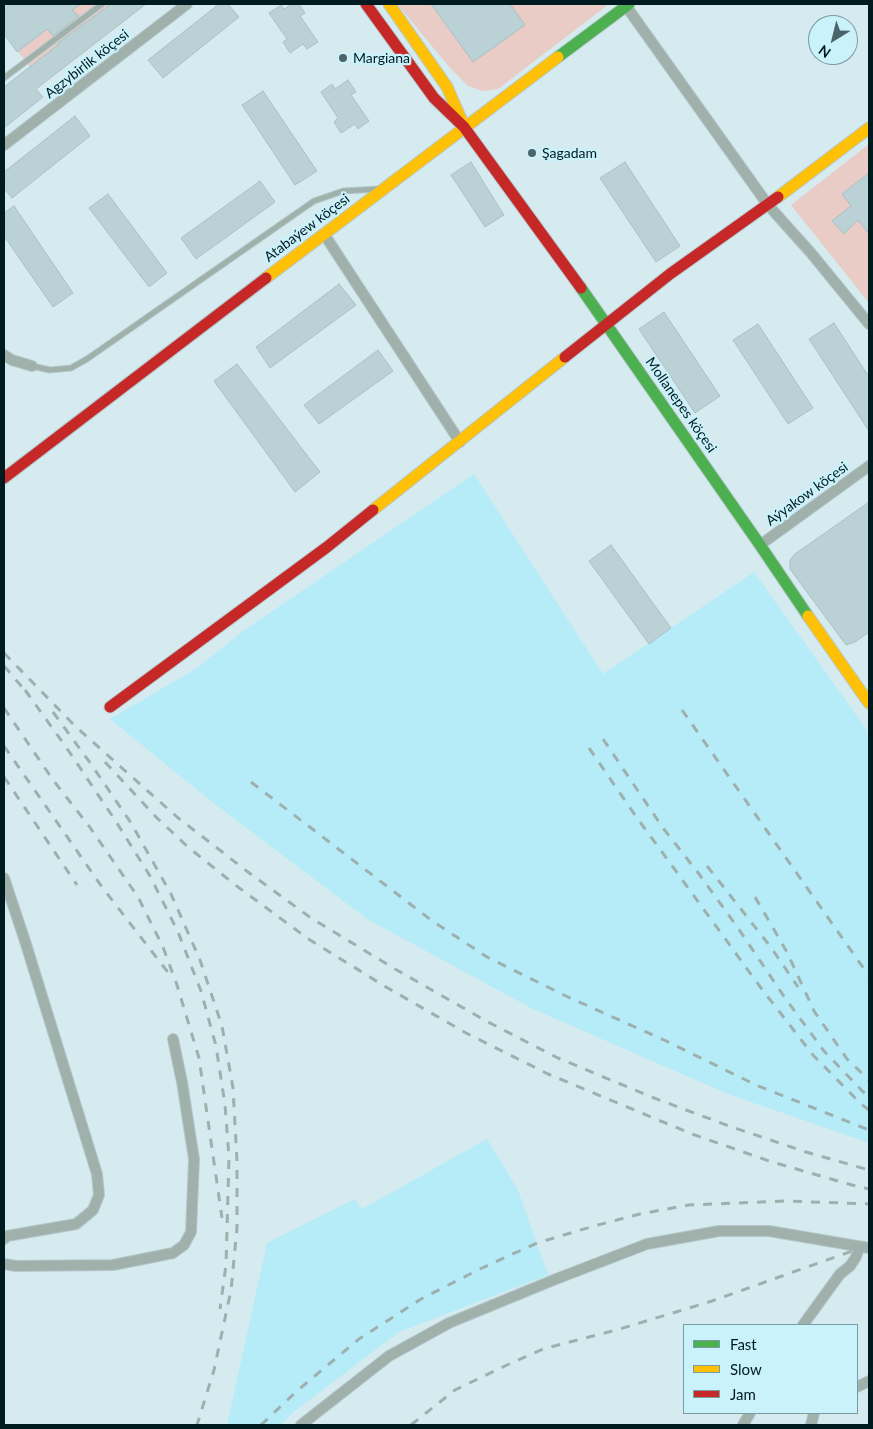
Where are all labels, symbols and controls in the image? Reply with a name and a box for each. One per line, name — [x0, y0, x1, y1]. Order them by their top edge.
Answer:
north arrow — [808, 15, 858, 65]
street label: Agzybirlik köçesi — [42, 26, 132, 102]
text: N — [815, 42, 834, 62]
place label: Margiana — [353, 50, 410, 66]
marker: Margiana — [337, 52, 349, 64]
place label: Şagadam — [542, 145, 597, 161]
marker: Şagadam — [526, 147, 538, 159]
street label: Atabaýew köçesi — [261, 190, 353, 266]
street label: Mollanepes köçesi — [642, 354, 720, 456]
street label: Aýyakow köçesi — [763, 459, 851, 529]
legend — [683, 1324, 858, 1414]
text: Fast — [730, 1335, 757, 1353]
text: Slow — [730, 1360, 762, 1378]
text: Jam — [730, 1385, 756, 1403]

